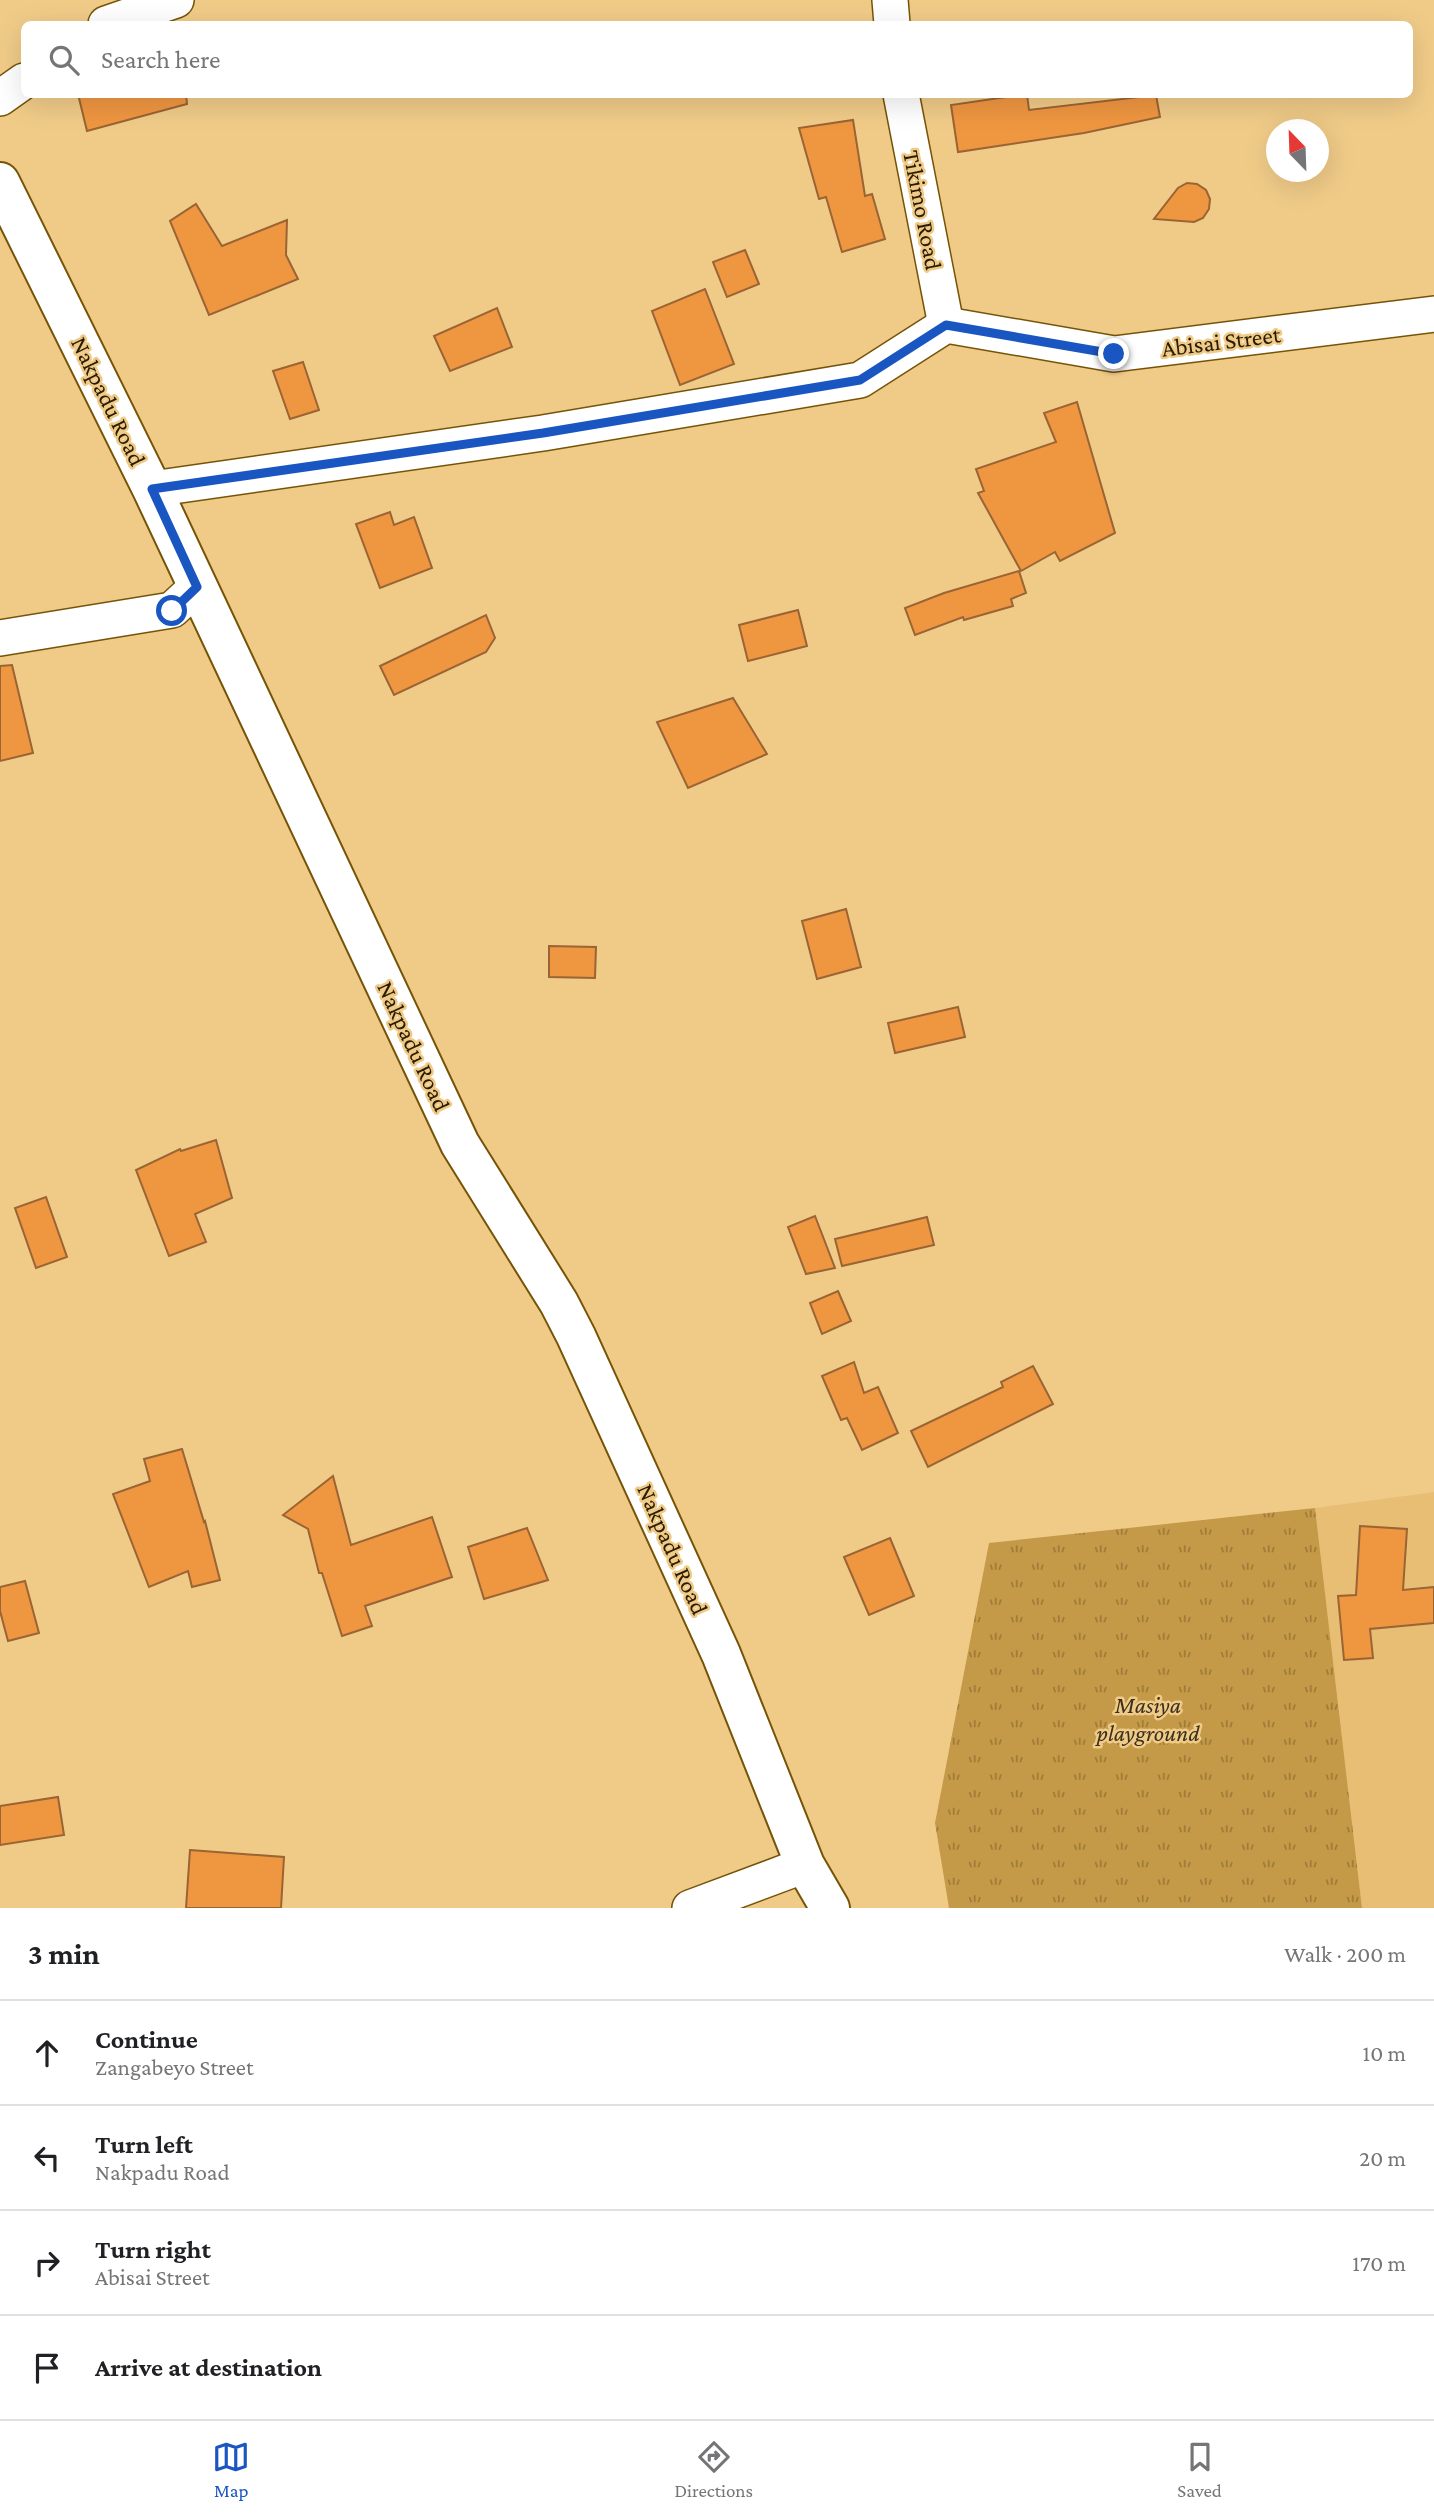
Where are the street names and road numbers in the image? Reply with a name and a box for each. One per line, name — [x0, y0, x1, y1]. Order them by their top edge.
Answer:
street label: Tikimo Road — [898, 148, 948, 273]
street label: Abisai Street — [1160, 320, 1283, 362]
street label: Nakpadu Road — [66, 332, 152, 470]
street label: Nakpadu Road — [372, 977, 456, 1116]
street label: Nakpadu Road — [632, 1479, 714, 1619]

